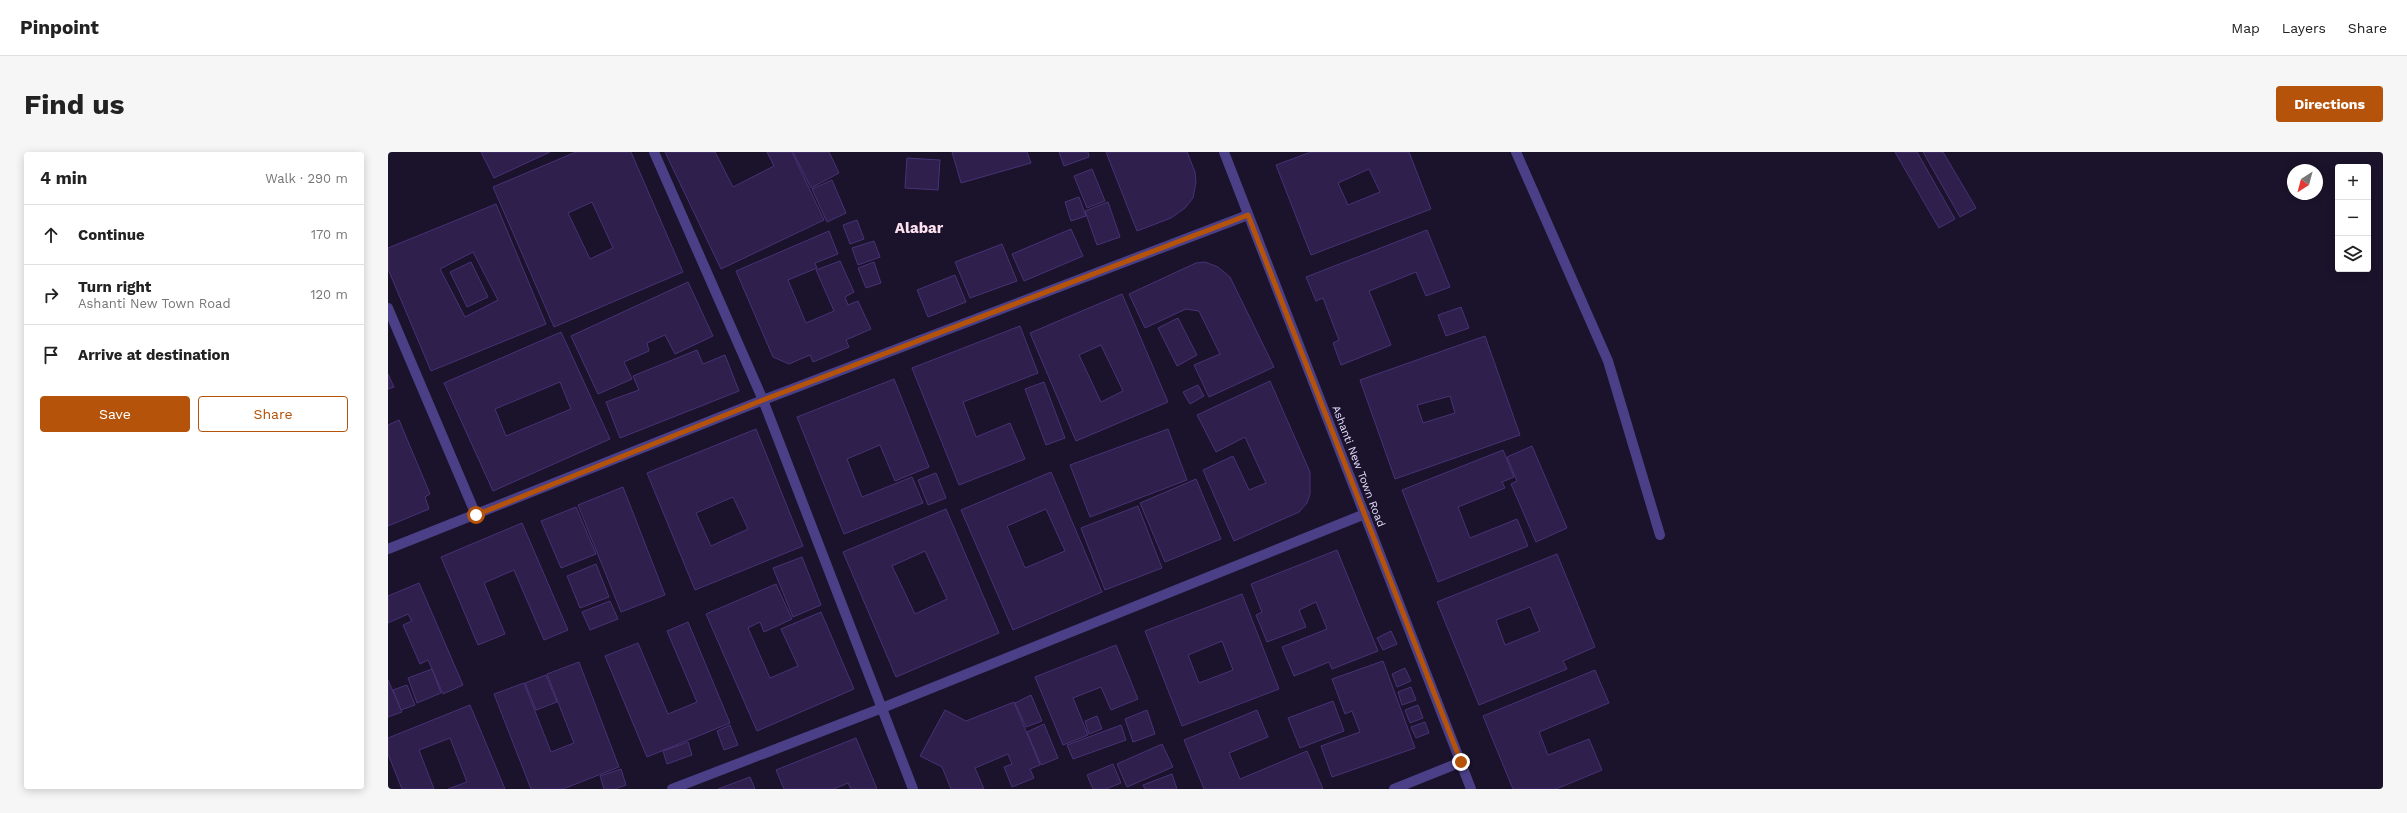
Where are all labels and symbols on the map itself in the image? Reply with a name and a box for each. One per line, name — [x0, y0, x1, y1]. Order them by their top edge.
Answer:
north arrow — [2287, 164, 2323, 200]
district label: Alabar — [895, 219, 944, 237]
street label: Ashanti New Town Road — [1329, 404, 1388, 529]
route start — [467, 506, 485, 524]
route end — [1452, 753, 1470, 771]

